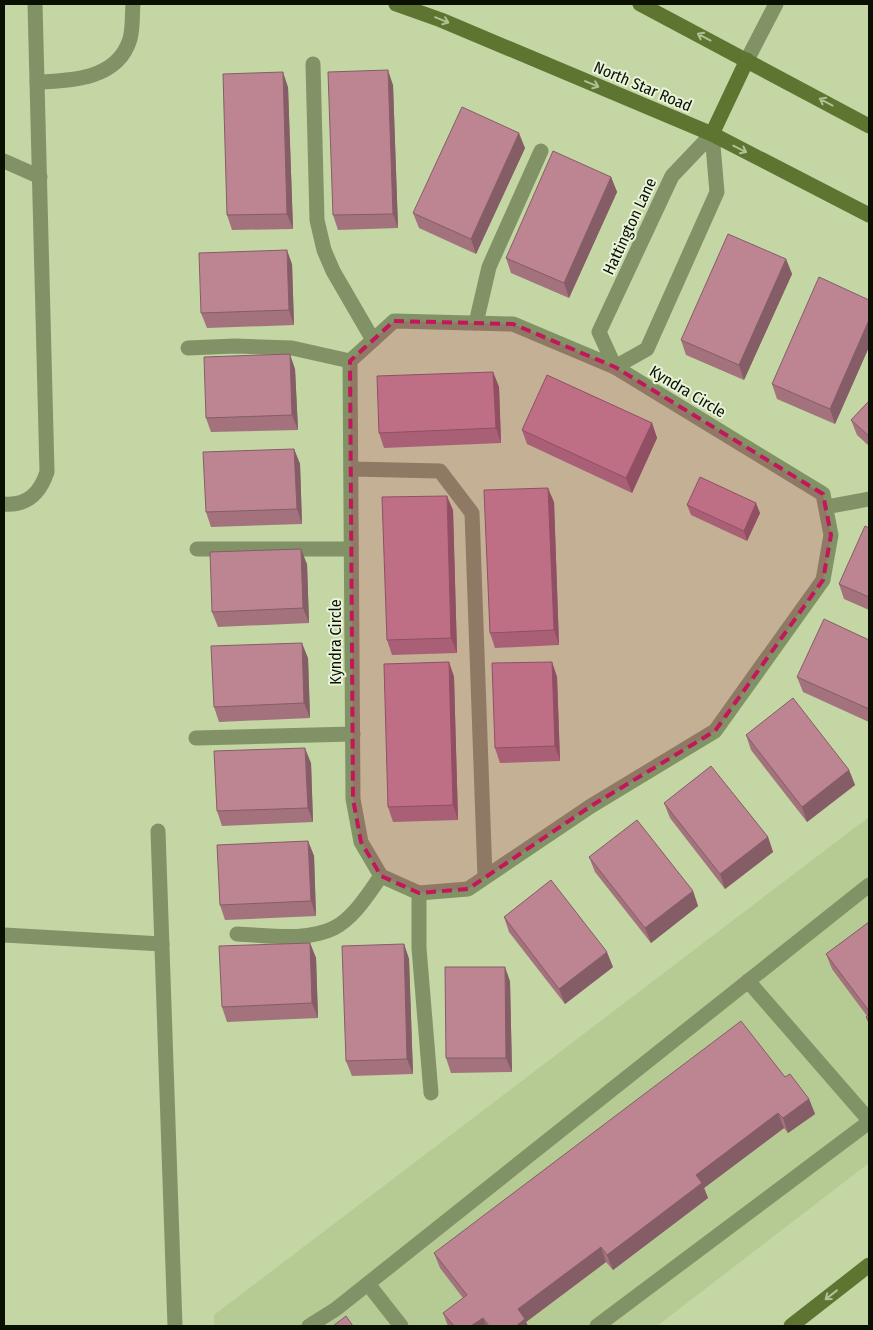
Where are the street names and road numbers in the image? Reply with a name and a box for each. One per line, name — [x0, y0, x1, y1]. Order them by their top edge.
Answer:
street label: North Star Road — [591, 57, 695, 116]
street label: Hattington Lane — [599, 175, 660, 278]
street label: Kyndra Circle — [646, 361, 729, 422]
street label: Kyndra Circle — [326, 599, 345, 685]

